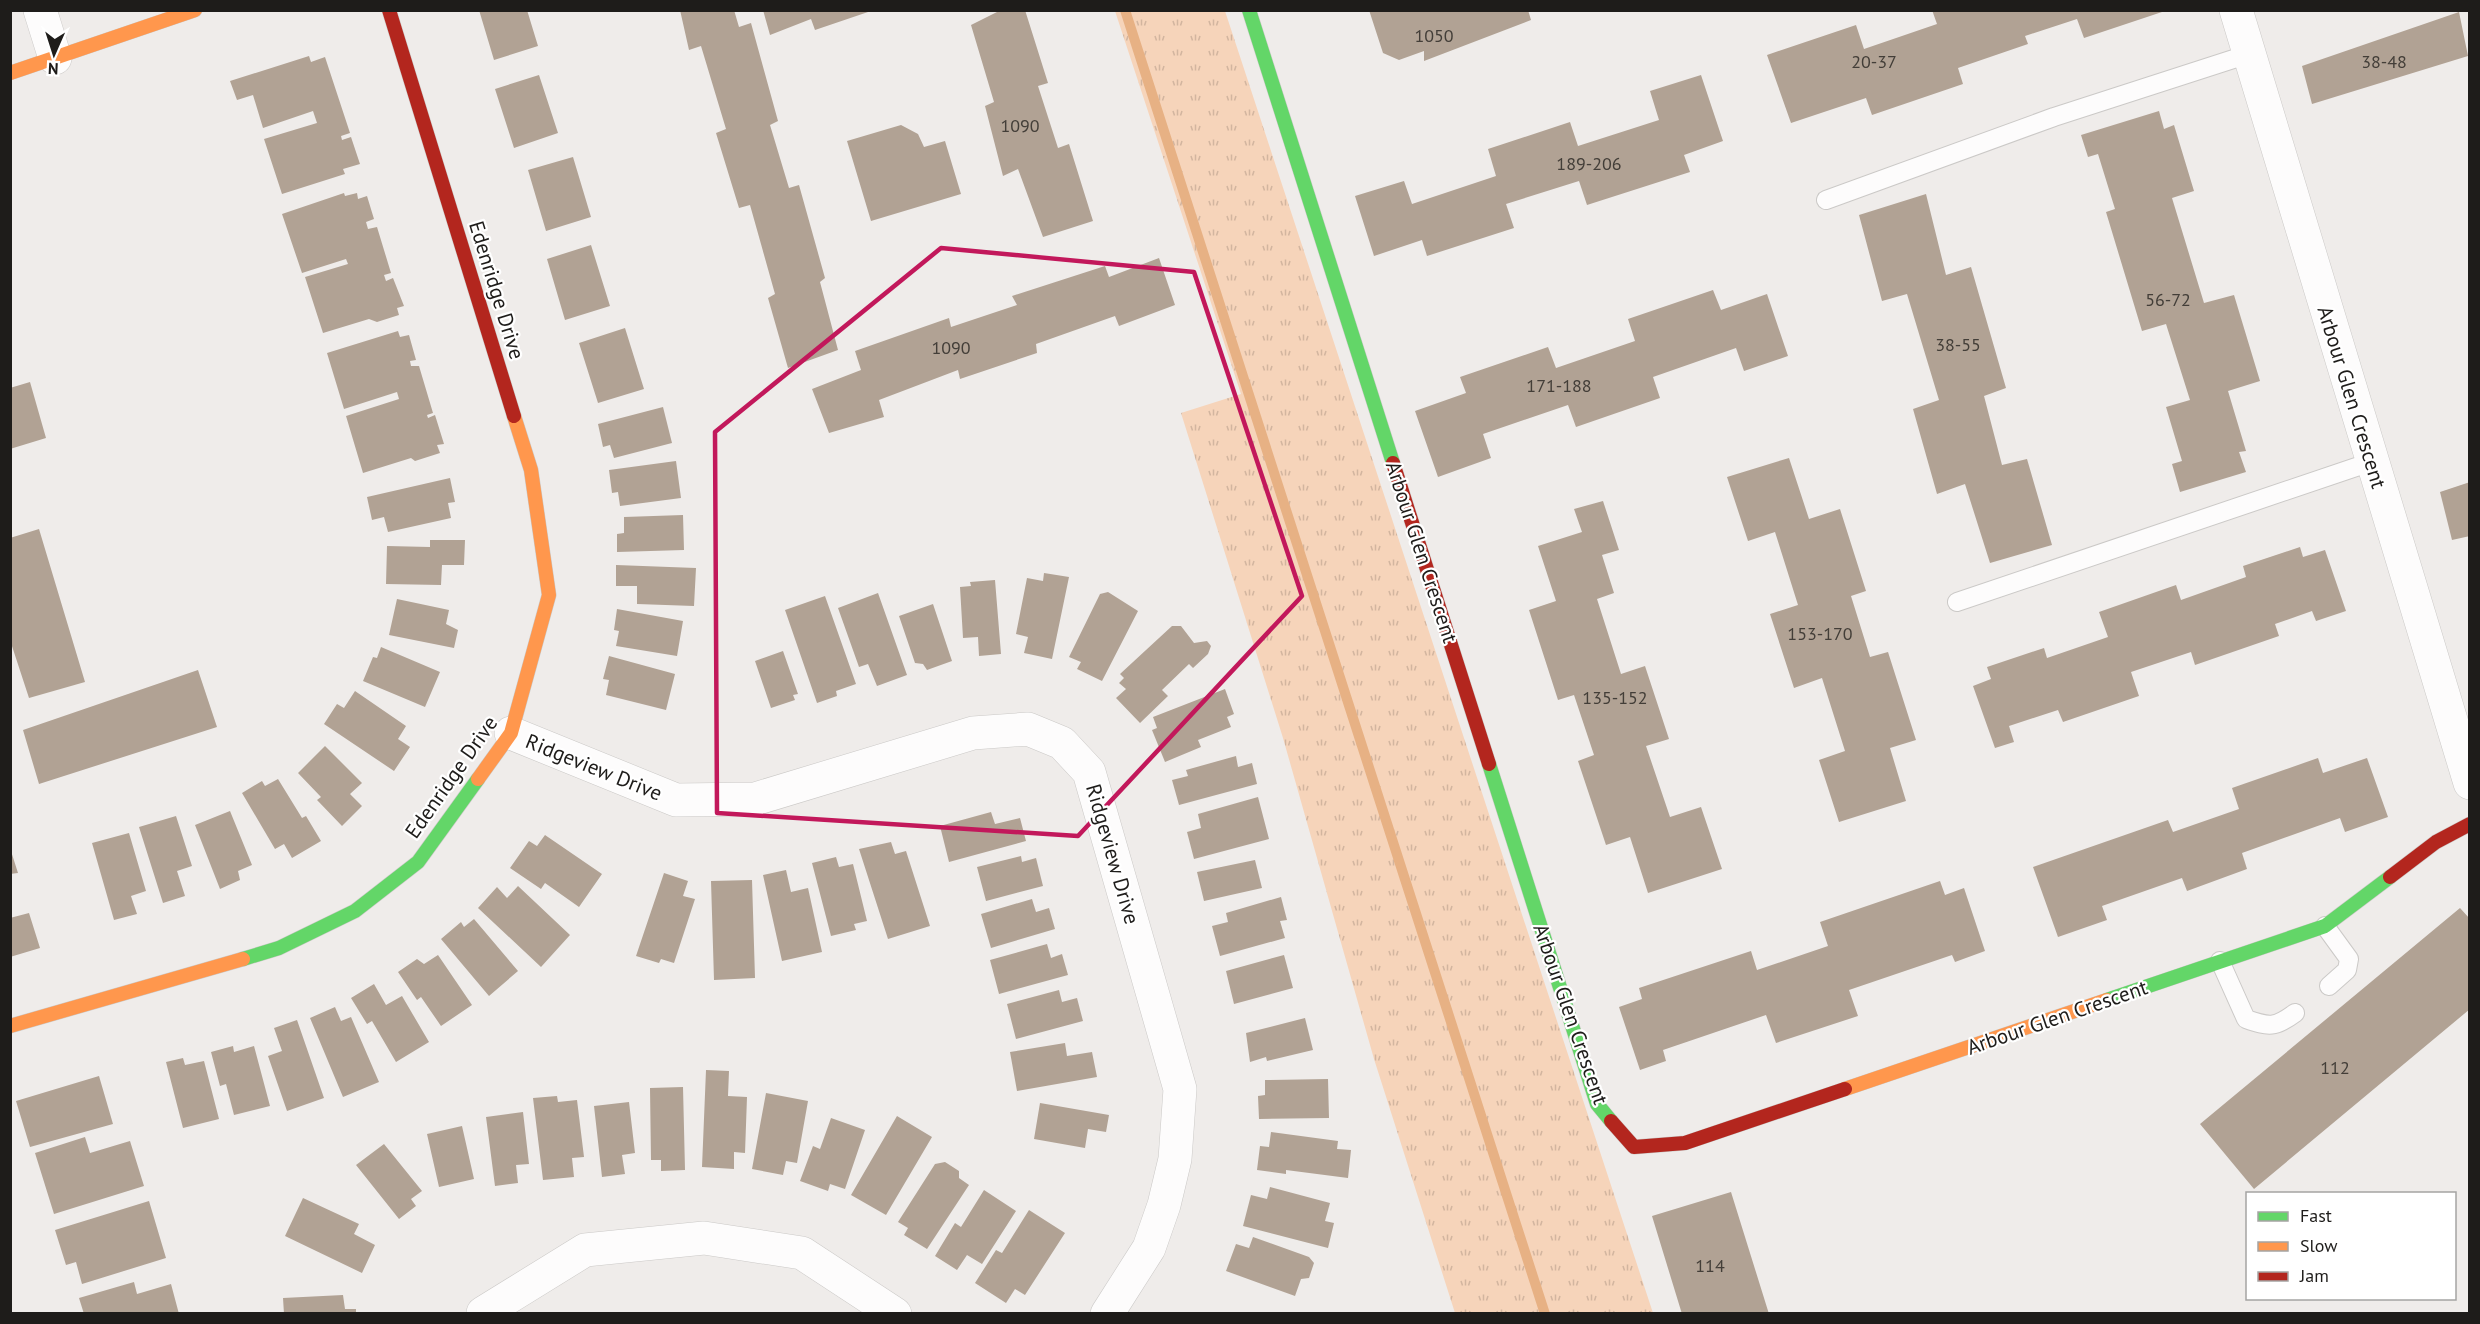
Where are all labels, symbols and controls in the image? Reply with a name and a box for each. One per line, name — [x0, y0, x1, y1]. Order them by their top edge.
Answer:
north arrow — [24, 24, 84, 84]
house number: 1050 — [1414, 24, 1454, 47]
house number: 20-37 — [1851, 50, 1897, 73]
house number: 38-48 — [2361, 50, 2407, 73]
text: N — [47, 59, 59, 79]
house number: 1090 — [1000, 114, 1040, 137]
house number: 189-206 — [1556, 152, 1622, 175]
street label: Edenridge Drive — [463, 217, 531, 363]
house number: 56-72 — [2145, 288, 2191, 311]
street label: Arbour Glen Crescent — [2311, 302, 2393, 492]
house number: 38-55 — [1935, 333, 1981, 356]
house number: 1090 — [931, 336, 971, 359]
house number: 171-188 — [1526, 374, 1592, 397]
street label: Arbour Glen Crescent — [1380, 458, 1464, 646]
house number: 153-170 — [1787, 622, 1853, 645]
house number: 135-152 — [1582, 686, 1648, 709]
street label: Edenridge Drive — [399, 711, 503, 843]
street label: Ridgeview Drive — [522, 727, 666, 807]
street label: Ridgeview Drive — [1080, 781, 1146, 927]
street label: Arbour Glen Crescent — [1527, 920, 1615, 1108]
street label: Arbour Glen Crescent — [1963, 973, 2151, 1061]
house number: 112 — [2320, 1056, 2350, 1079]
legend — [2246, 1192, 2456, 1300]
text: Fast — [2300, 1204, 2332, 1227]
text: Slow — [2300, 1234, 2338, 1257]
house number: 114 — [1695, 1254, 1725, 1277]
text: Jam — [2299, 1264, 2329, 1287]

